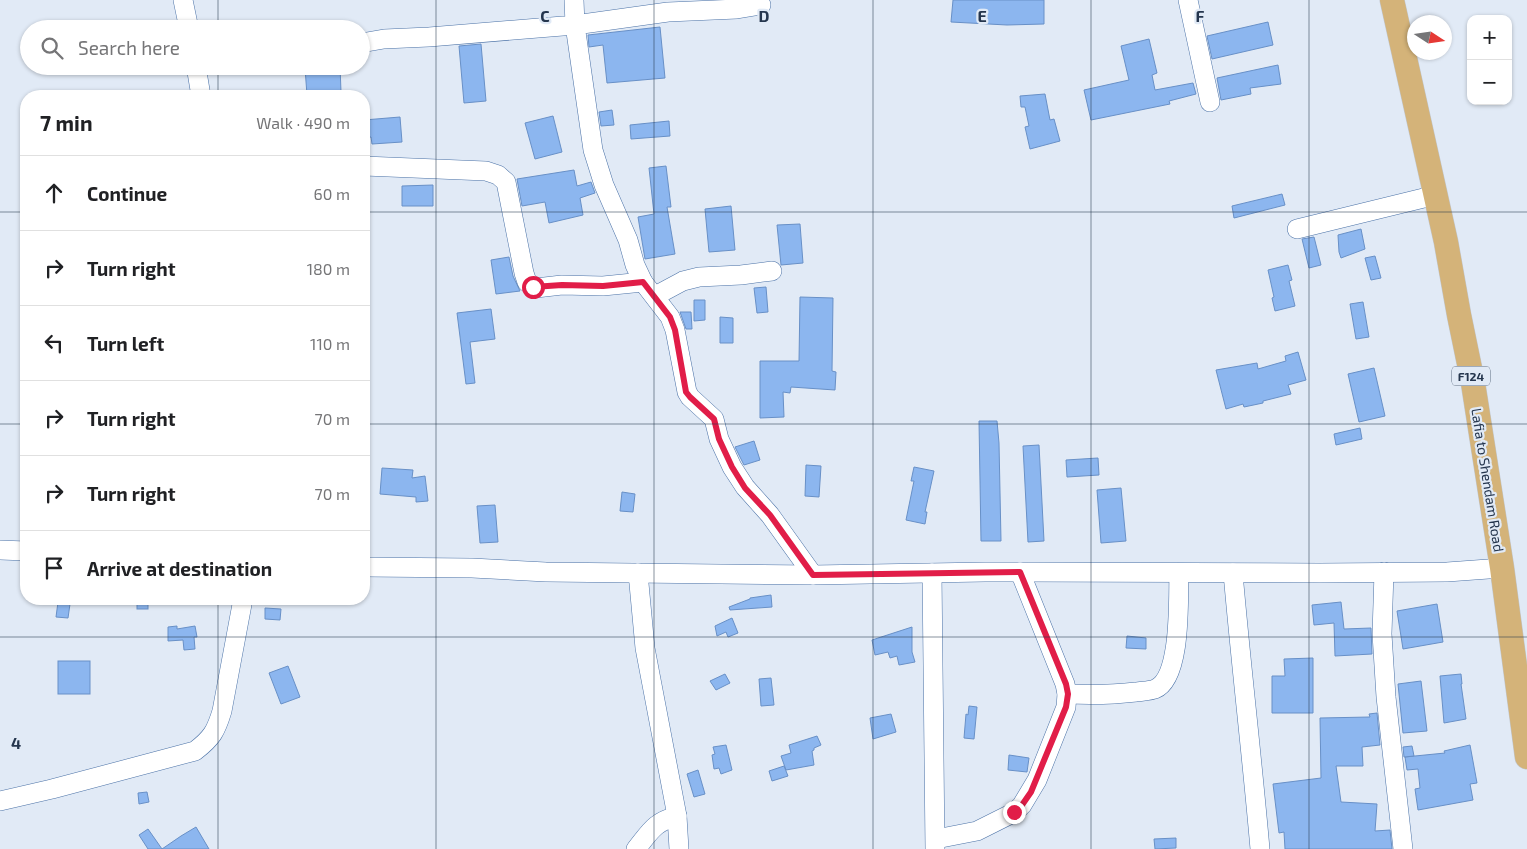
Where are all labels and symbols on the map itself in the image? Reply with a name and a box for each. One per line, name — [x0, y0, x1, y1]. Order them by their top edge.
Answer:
text: C — [540, 6, 550, 25]
text: D — [759, 6, 770, 25]
text: E — [977, 6, 987, 25]
text: F — [1196, 6, 1205, 25]
north arrow — [1407, 15, 1452, 60]
route start — [522, 276, 545, 299]
road number: F124 — [1452, 366, 1490, 386]
street label: Lafia to Shendam Road — [1468, 407, 1508, 553]
text: 4 — [11, 733, 21, 752]
route end — [1003, 801, 1026, 824]

